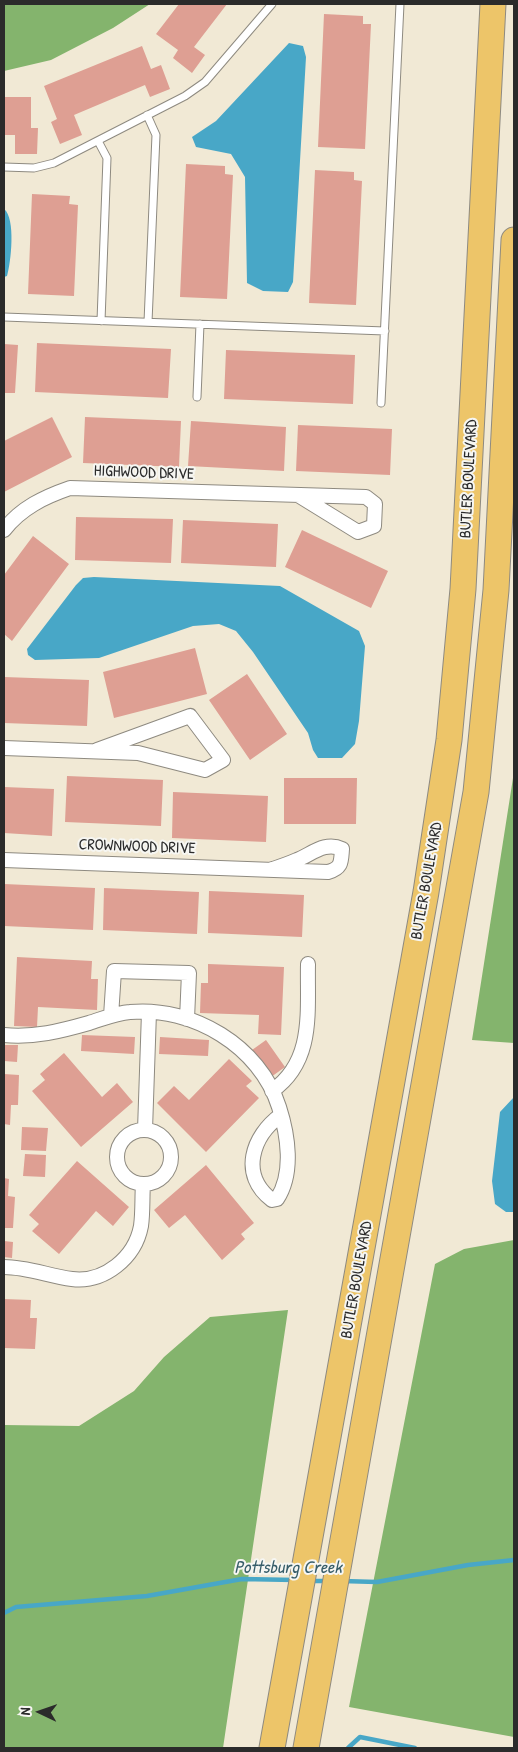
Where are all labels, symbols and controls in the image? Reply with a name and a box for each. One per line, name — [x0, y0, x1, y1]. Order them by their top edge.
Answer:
street label: BUTLER BOULEVARD — [456, 419, 482, 539]
street label: HIGHWOOD DRIVE — [94, 462, 194, 484]
street label: BUTLER BOULEVARD — [407, 821, 447, 941]
street label: CROWNWOOD DRIVE — [78, 835, 196, 859]
street label: BUTLER BOULEVARD — [337, 1220, 377, 1340]
water label: Pottsburg Creek — [234, 1557, 342, 1579]
north arrow — [15, 1687, 65, 1737]
text: N — [15, 1707, 34, 1715]

